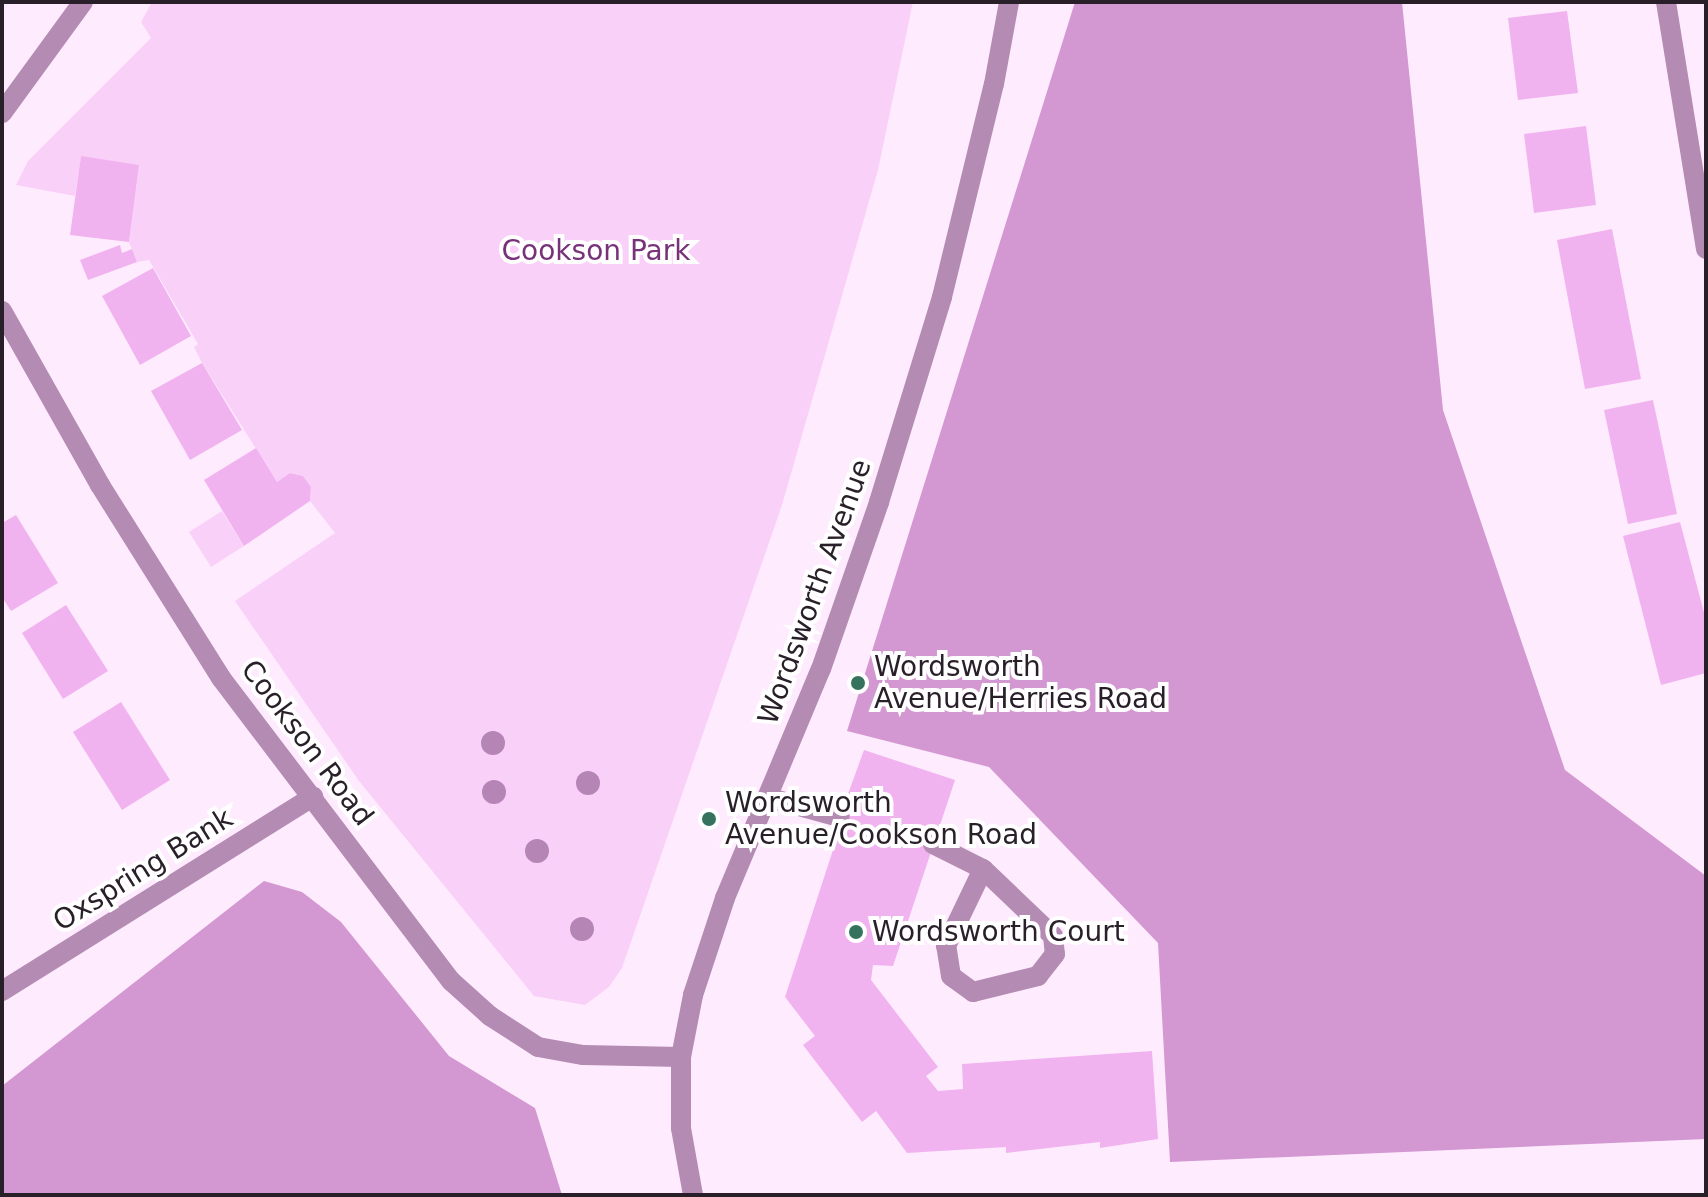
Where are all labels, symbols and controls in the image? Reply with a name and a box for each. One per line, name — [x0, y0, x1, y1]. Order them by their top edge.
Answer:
park label: Cookson Park — [502, 234, 690, 268]
street label: Wordsworth Avenue — [751, 455, 879, 729]
place label: Wordsworth Avenue/Herries Road — [874, 650, 1167, 716]
street label: Cookson Road — [234, 654, 380, 832]
marker: Wordsworth Avenue/Herries Road — [849, 674, 867, 692]
place label: Wordsworth Avenue/Cookson Road — [725, 786, 1037, 852]
street label: Oxspring Bank — [47, 801, 239, 939]
marker: Wordsworth Avenue/Cookson Road — [700, 810, 718, 828]
place label: Wordsworth Court — [872, 915, 1125, 949]
marker: Wordsworth Court — [847, 923, 865, 941]

